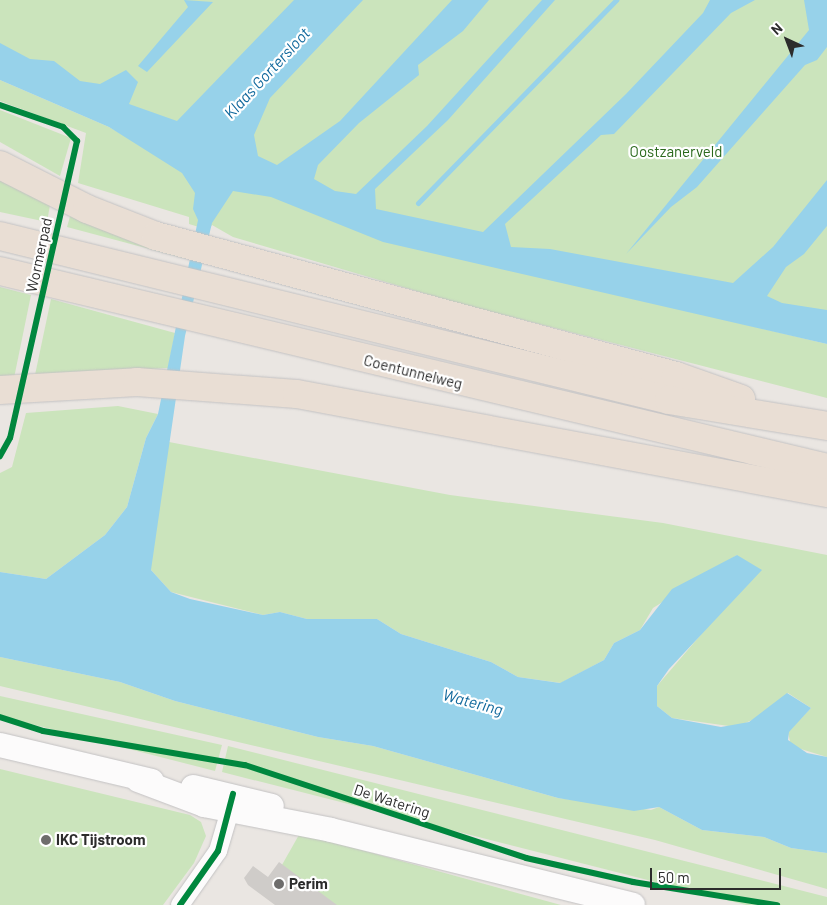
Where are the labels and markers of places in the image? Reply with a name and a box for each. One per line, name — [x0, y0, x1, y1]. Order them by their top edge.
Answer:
place label: IKC Tijstroom — [56, 831, 145, 849]
marker: IKC Tijstroom — [40, 834, 52, 846]
place label: Perim — [289, 875, 328, 893]
marker: Perim — [273, 878, 285, 890]

